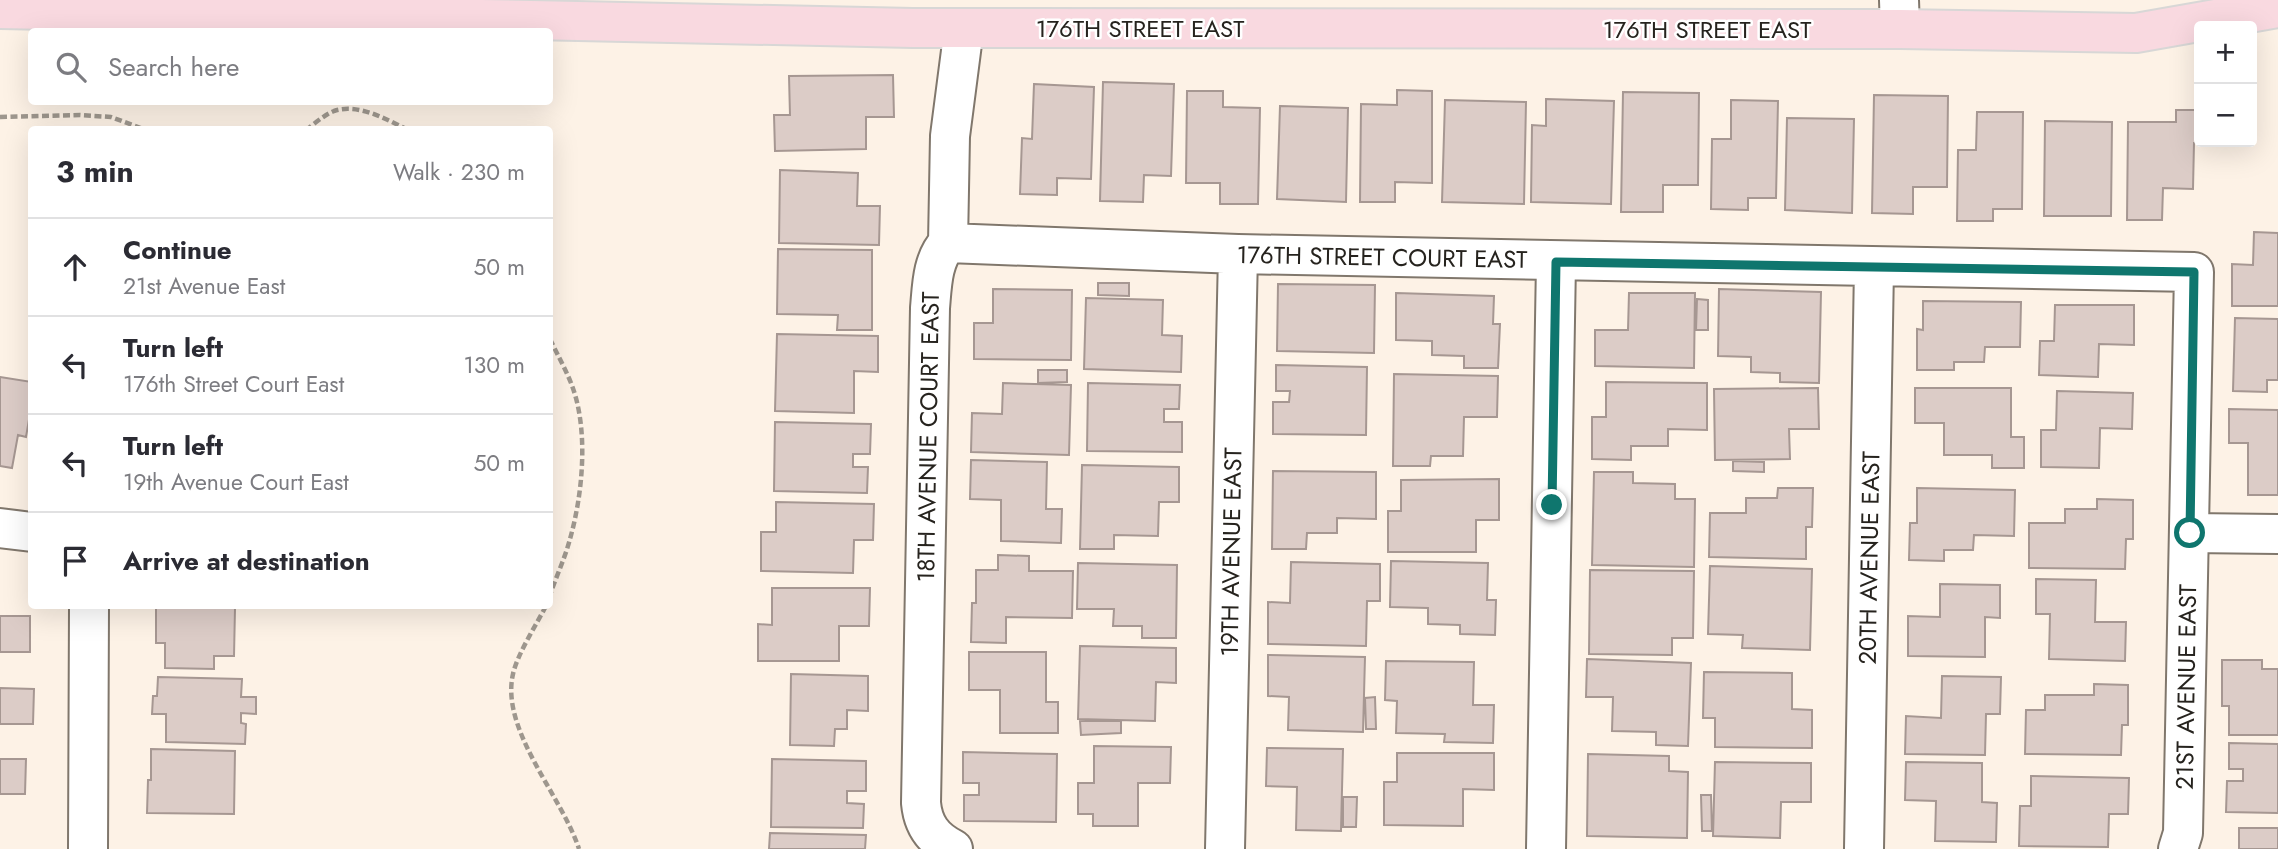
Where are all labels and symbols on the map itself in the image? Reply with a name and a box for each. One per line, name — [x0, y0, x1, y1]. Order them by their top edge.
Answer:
street label: 176TH STREET EAST — [1036, 11, 1244, 46]
street label: 176TH STREET EAST — [1603, 12, 1811, 47]
street label: 176TH STREET COURT EAST — [1236, 237, 1528, 277]
street label: 18TH AVENUE COURT EAST — [908, 291, 948, 583]
street label: 19TH AVENUE EAST — [1212, 447, 1250, 657]
street label: 20TH AVENUE EAST — [1850, 451, 1888, 665]
route end — [1536, 489, 1567, 520]
route start — [2174, 517, 2205, 548]
street label: 21ST AVENUE EAST — [2167, 584, 2205, 790]

